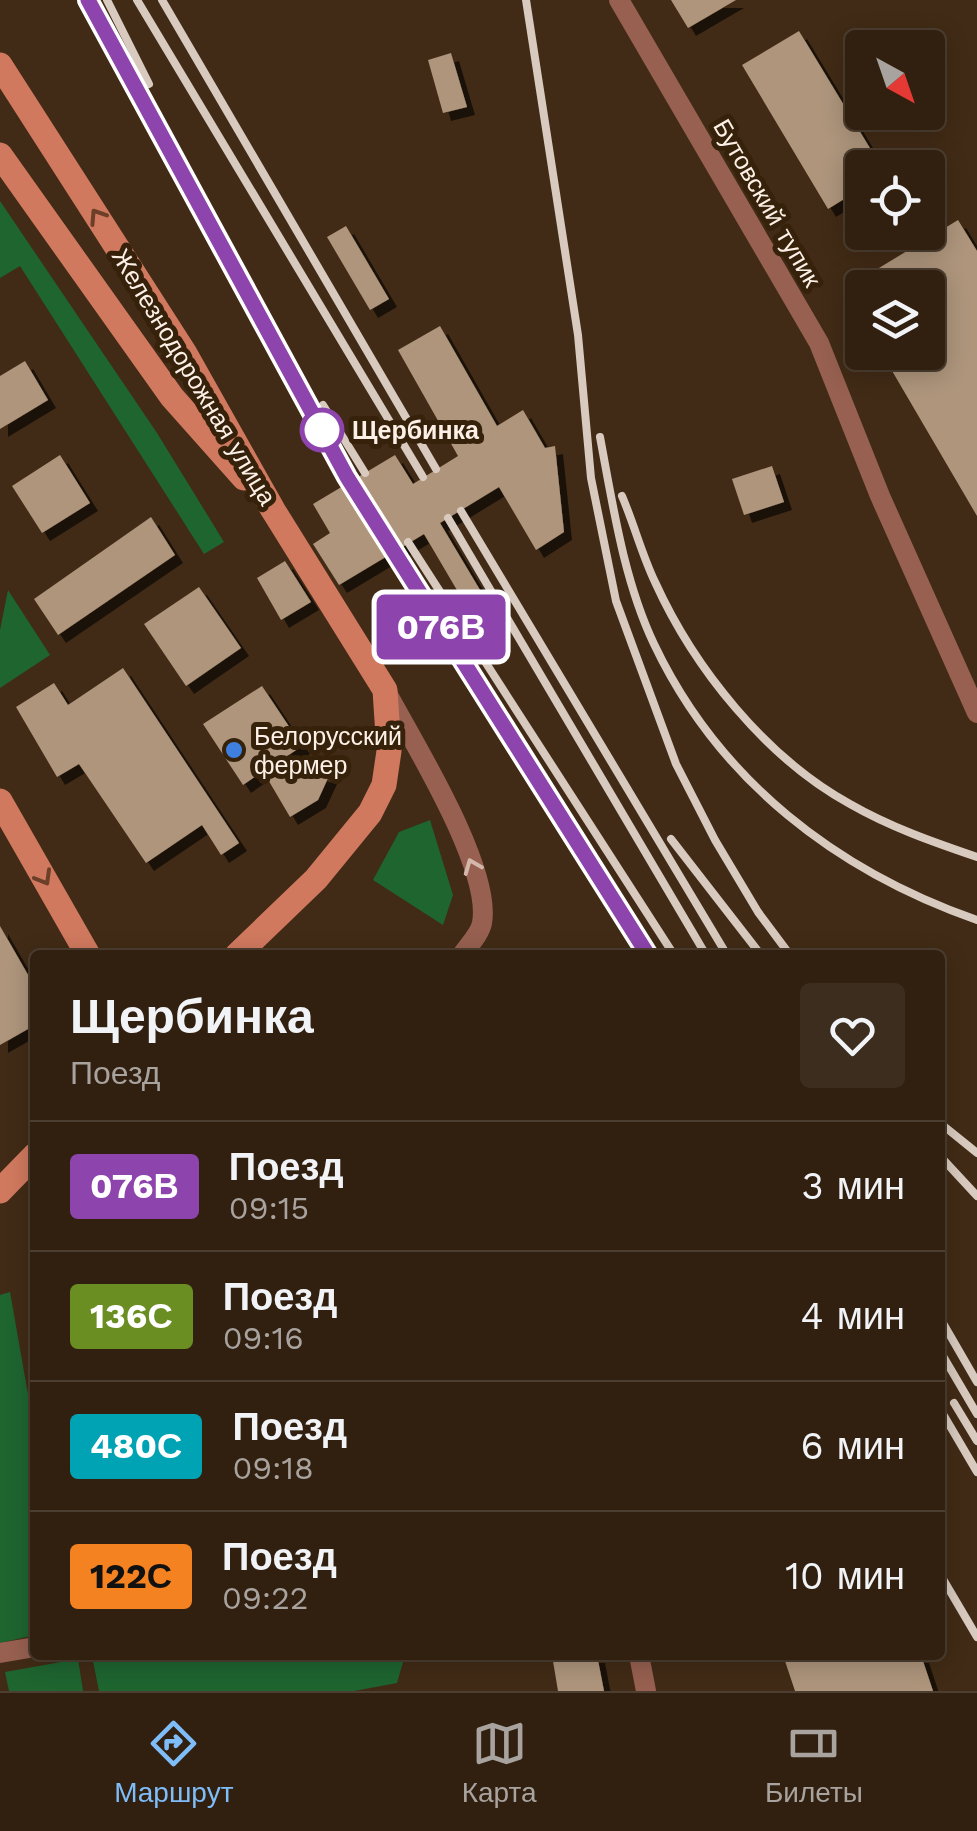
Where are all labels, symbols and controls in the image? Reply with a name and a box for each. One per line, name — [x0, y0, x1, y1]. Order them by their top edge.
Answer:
north arrow — [845, 30, 945, 130]
map controls — [845, 30, 945, 370]
street label: Бутовский тупик — [707, 114, 827, 293]
button: locate — [845, 150, 945, 250]
one-way arrow — [90, 209, 109, 227]
street label: Железнодорожная улица — [106, 244, 282, 510]
button: layers — [845, 270, 945, 370]
marker: Щербинка — [301, 409, 343, 451]
place label: Щербинка — [352, 416, 480, 445]
line badge: 076В — [371, 594, 511, 660]
text: 076В — [397, 606, 485, 648]
place label: Белорусский фермер — [254, 722, 402, 780]
marker: Белорусский фермер — [223, 739, 245, 761]
one-way arrow — [463, 858, 483, 876]
one-way arrow — [32, 867, 52, 885]
button: heart — [800, 983, 905, 1088]
text: Щербинка — [70, 988, 314, 1045]
text: Поезд — [70, 1054, 161, 1092]
text: Поезд — [229, 1145, 344, 1189]
text: 3 мин — [802, 1164, 905, 1208]
text: 076В — [90, 1165, 179, 1207]
text: 09:15 — [229, 1189, 309, 1227]
text: Поезд — [223, 1275, 337, 1319]
text: 4 мин — [800, 1294, 905, 1338]
text: 136С — [90, 1295, 173, 1337]
text: 09:16 — [223, 1319, 304, 1357]
text: Поезд — [232, 1405, 347, 1449]
text: 6 мин — [801, 1424, 905, 1468]
text: 480С — [90, 1425, 182, 1467]
text: 09:18 — [232, 1449, 314, 1487]
text: Поезд — [222, 1535, 337, 1579]
text: 10 мин — [785, 1554, 905, 1598]
text: 122С — [90, 1555, 172, 1597]
text: 09:22 — [222, 1579, 309, 1617]
tab: Маршрут — [114, 1716, 233, 1809]
tab: Карта — [462, 1716, 537, 1809]
tab: Билеты — [765, 1716, 863, 1809]

